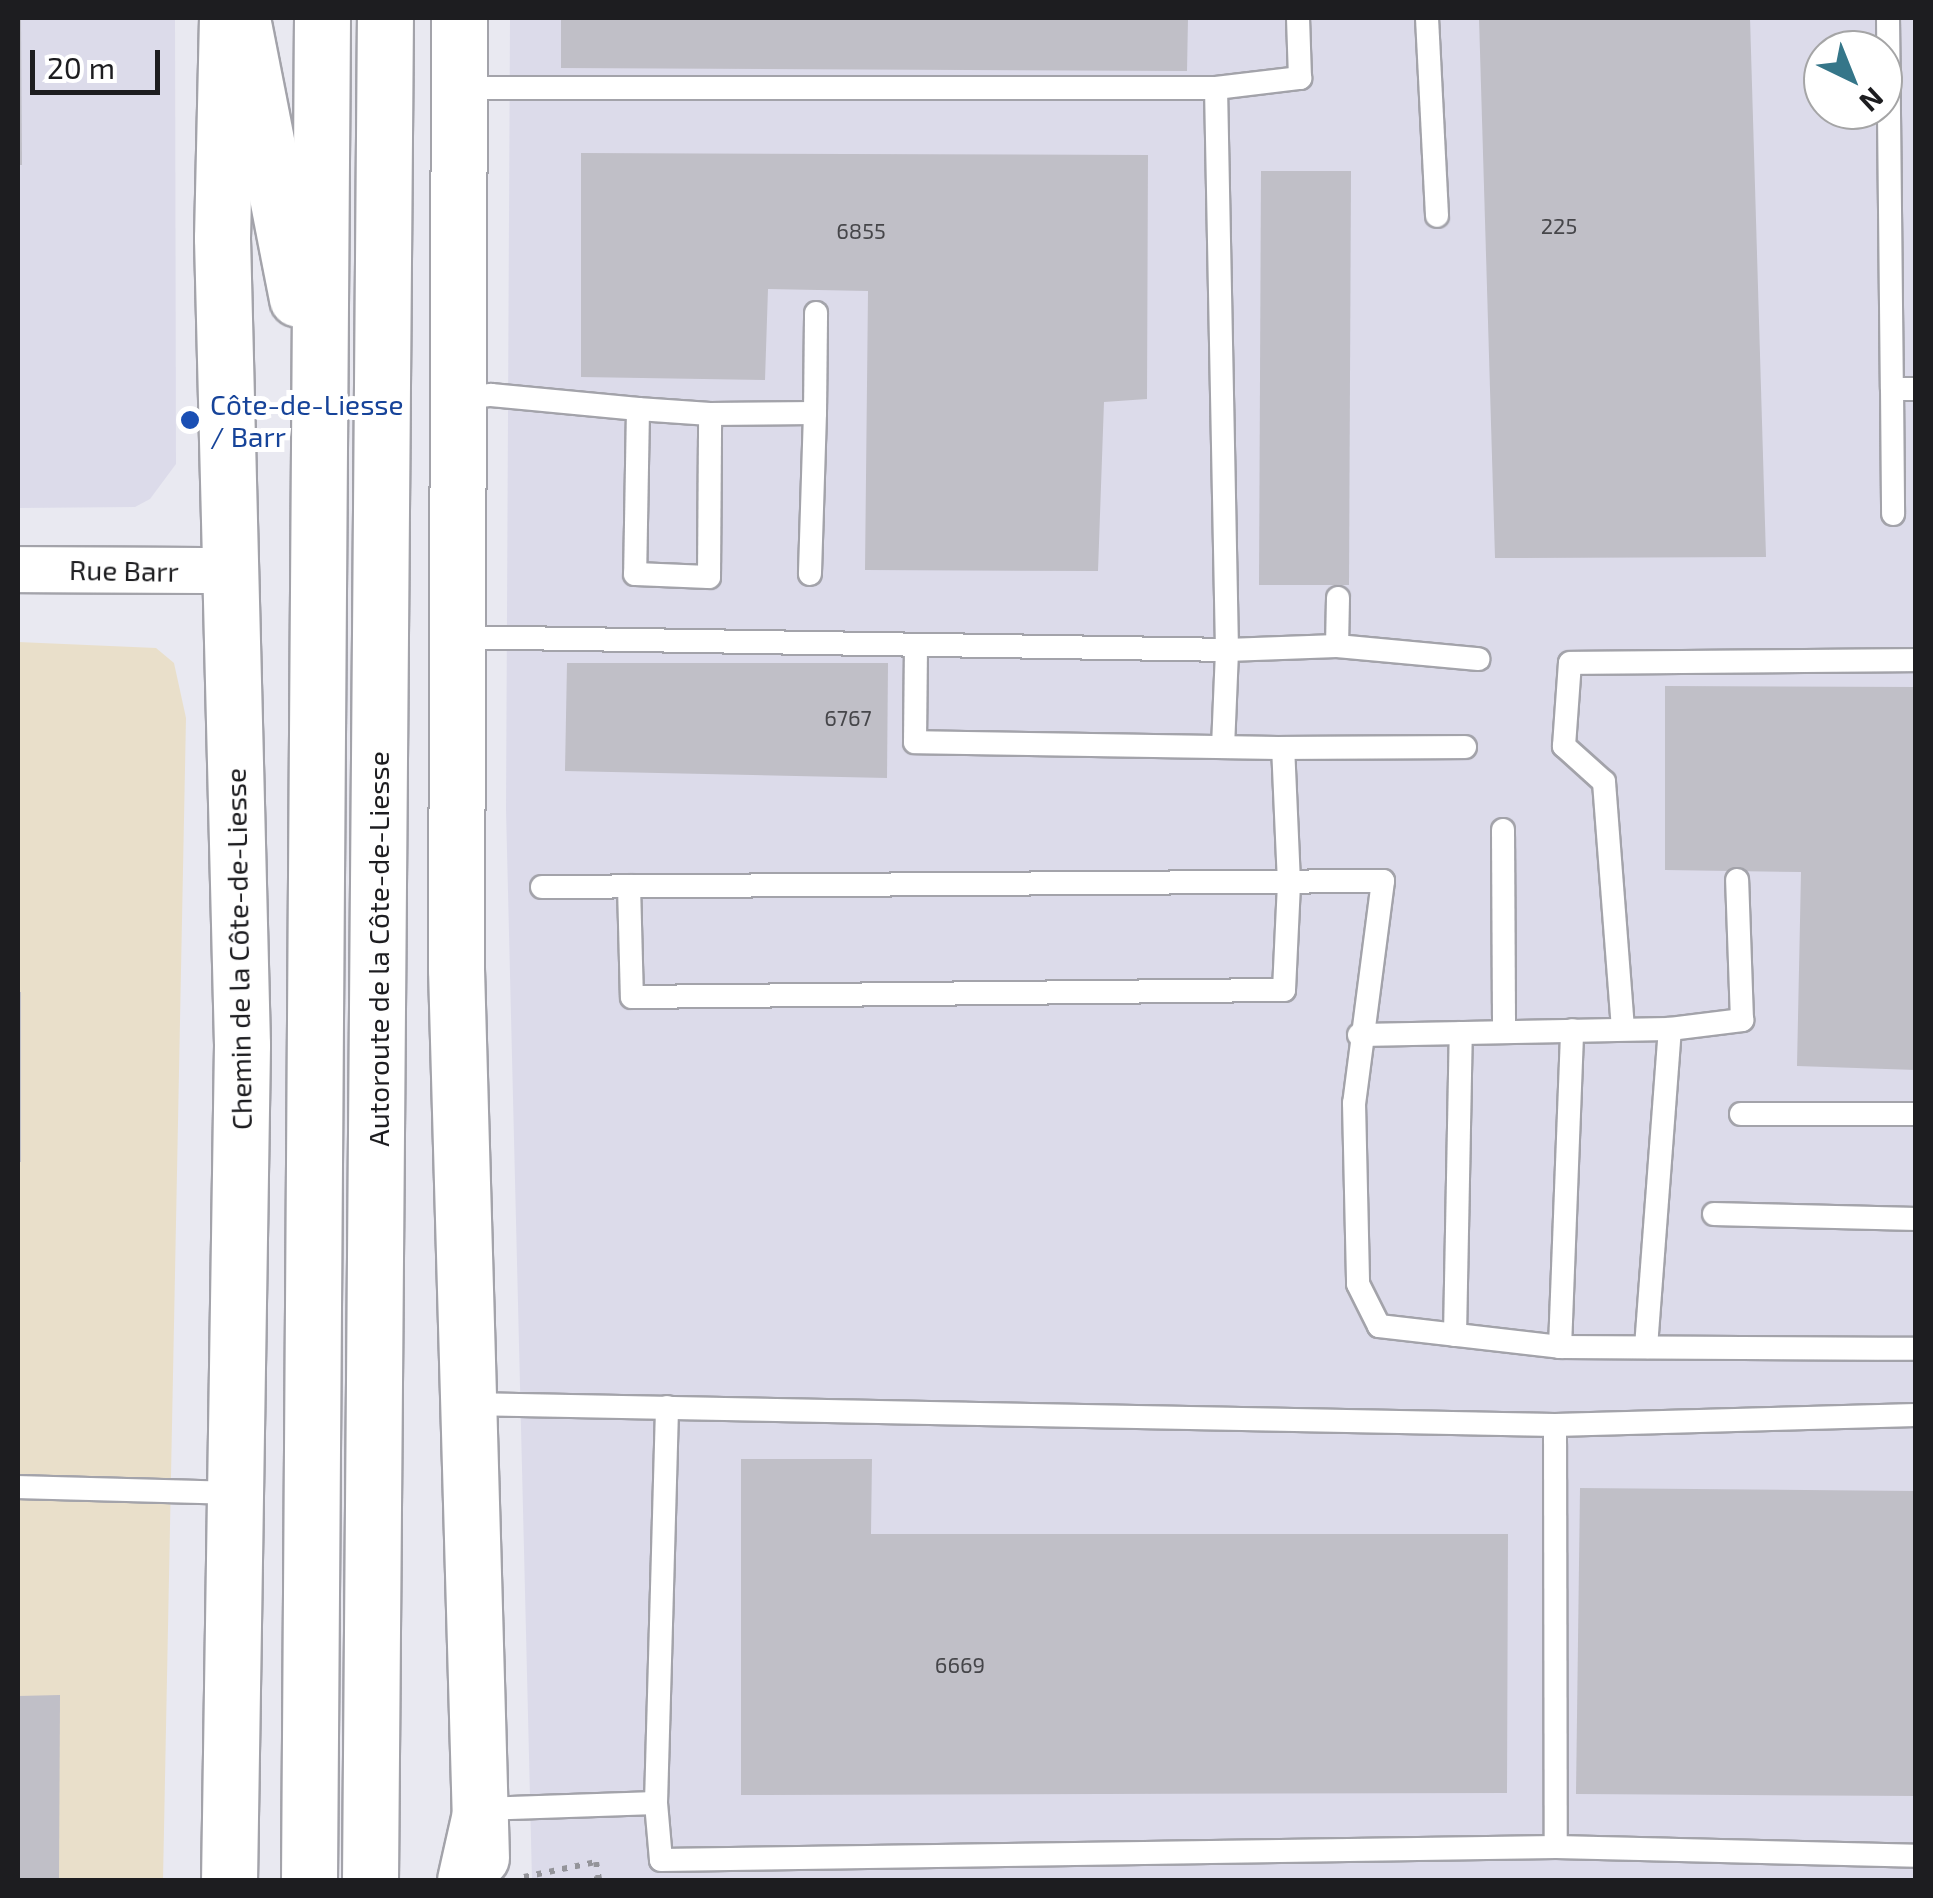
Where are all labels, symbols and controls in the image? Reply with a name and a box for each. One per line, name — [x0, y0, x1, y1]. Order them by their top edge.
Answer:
scale bar — [35, 30, 165, 92]
north arrow — [1803, 30, 1903, 130]
text: 20 m — [47, 49, 115, 85]
text: N — [1853, 81, 1891, 120]
house number: 225 — [1541, 213, 1577, 239]
house number: 6855 — [836, 218, 886, 244]
place label: Côte-de-Liesse / Barr — [210, 387, 404, 453]
marker: Côte-de-Liesse / Barr — [179, 409, 201, 431]
street label: Rue Barr — [69, 552, 179, 588]
house number: 6767 — [824, 705, 872, 731]
street label: Autoroute de la Côte-de-Liesse — [361, 751, 395, 1147]
street label: Chemin de la Côte-de-Liesse — [218, 768, 258, 1130]
house number: 6669 — [935, 1652, 985, 1678]

